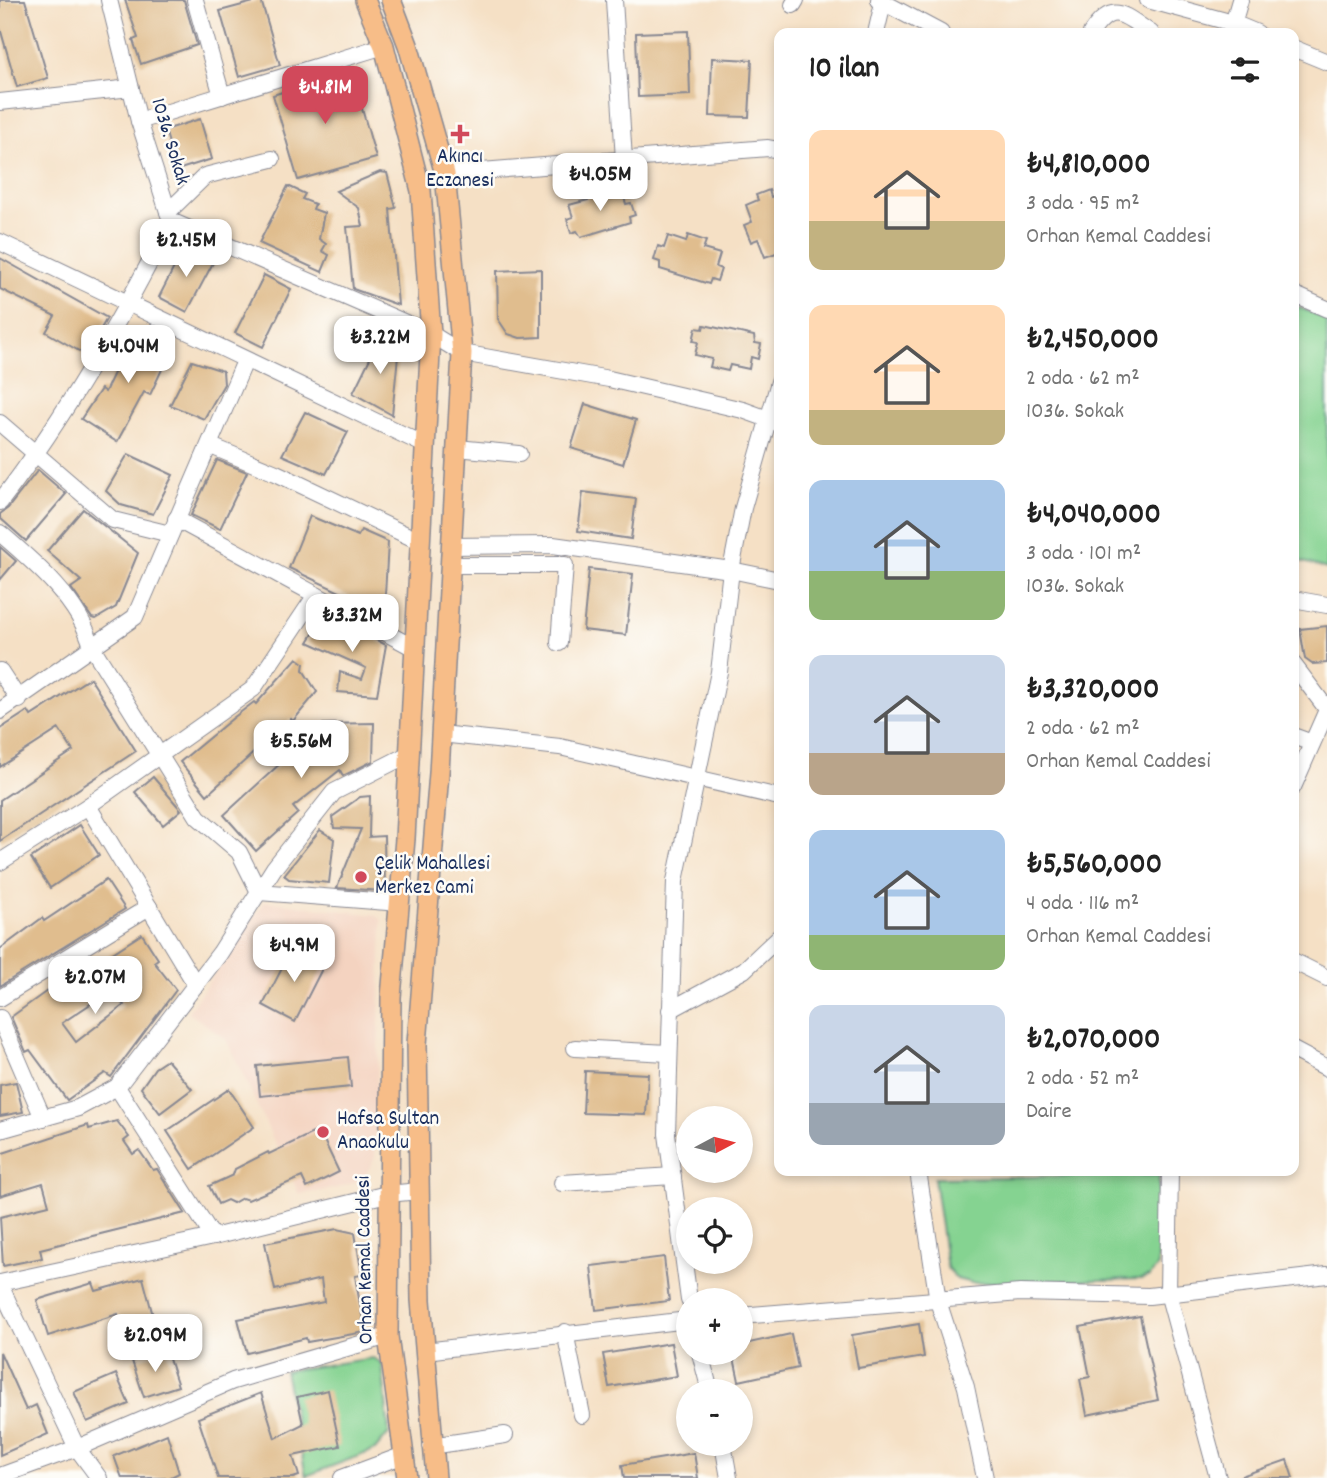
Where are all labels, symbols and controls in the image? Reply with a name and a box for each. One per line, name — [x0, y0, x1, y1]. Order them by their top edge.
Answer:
text: 10 ilan — [809, 49, 879, 92]
icon: filters — [1226, 51, 1264, 89]
pin: ₺4.81M — [268, 66, 382, 126]
text: ₺4.81M — [298, 72, 352, 105]
street label: 1036. Sokak — [142, 95, 196, 189]
marker: Akıncı Eczanesi — [452, 126, 468, 142]
place label: Akıncı Eczanesi — [426, 143, 494, 197]
text: ₺4,810,000 — [1026, 145, 1151, 188]
pin: ₺4.05M — [543, 154, 657, 213]
icon: home — [865, 158, 949, 242]
text: ₺4.05M — [569, 159, 631, 192]
text: 3 oda · 95 m² — [1026, 188, 1140, 221]
pin: ₺2.45M — [129, 219, 243, 279]
text: Orhan Kemal Caddesi — [1026, 221, 1211, 254]
text: ₺2.45M — [156, 225, 216, 258]
pin: ₺3.22M — [323, 316, 437, 376]
text: ₺2,450,000 — [1026, 320, 1159, 363]
text: ₺3.22M — [350, 322, 410, 355]
pin: ₺4.04M — [71, 326, 185, 385]
text: ₺4.04M — [97, 331, 159, 364]
icon: home — [865, 333, 949, 417]
text: 2 oda · 62 m² — [1026, 363, 1140, 396]
text: 1036. Sokak — [1026, 396, 1124, 429]
text: ₺4,040,000 — [1026, 495, 1161, 538]
icon: home — [865, 508, 949, 592]
text: 3 oda · 101 m² — [1026, 538, 1141, 571]
text: 1036. Sokak — [1026, 571, 1124, 604]
pin: ₺3.32M — [295, 594, 409, 654]
text: ₺3.32M — [322, 600, 382, 633]
text: ₺3,320,000 — [1026, 670, 1159, 713]
icon: home — [865, 683, 949, 767]
text: 2 oda · 62 m² — [1026, 713, 1140, 746]
pin: ₺5.56M — [244, 720, 358, 780]
text: ₺5.56M — [270, 726, 332, 759]
text: Orhan Kemal Caddesi — [1026, 746, 1211, 779]
text: ₺5,560,000 — [1026, 845, 1162, 888]
place label: Çelik Mahallesi Merkez Cami — [375, 850, 490, 904]
icon: home — [865, 858, 949, 942]
marker: Çelik Mahallesi Merkez Cami — [353, 869, 369, 885]
text: 4 oda · 116 m² — [1026, 888, 1139, 921]
text: Orhan Kemal Caddesi — [1026, 921, 1211, 954]
pin: ₺4.9M — [245, 925, 343, 984]
text: ₺4.9M — [269, 930, 319, 963]
pin: ₺2.07M — [38, 956, 152, 1016]
text: ₺2.07M — [64, 962, 126, 995]
text: ₺2,070,000 — [1026, 1020, 1160, 1063]
icon: home — [865, 1033, 949, 1117]
text: 2 oda · 52 m² — [1026, 1063, 1139, 1096]
text: Daire — [1026, 1096, 1072, 1129]
place label: Hafsa Sultan Anaokulu — [337, 1105, 439, 1159]
north arrow — [676, 1106, 752, 1183]
map controls — [676, 1106, 753, 1456]
marker: Hafsa Sultan Anaokulu — [315, 1124, 331, 1140]
street label: Orhan Kemal Caddesi — [350, 1175, 382, 1345]
button: locate — [676, 1197, 753, 1274]
button: + — [676, 1288, 753, 1365]
pin: ₺2.09M — [98, 1314, 212, 1374]
text: ₺2.09M — [123, 1320, 187, 1353]
button: − — [676, 1379, 753, 1456]

